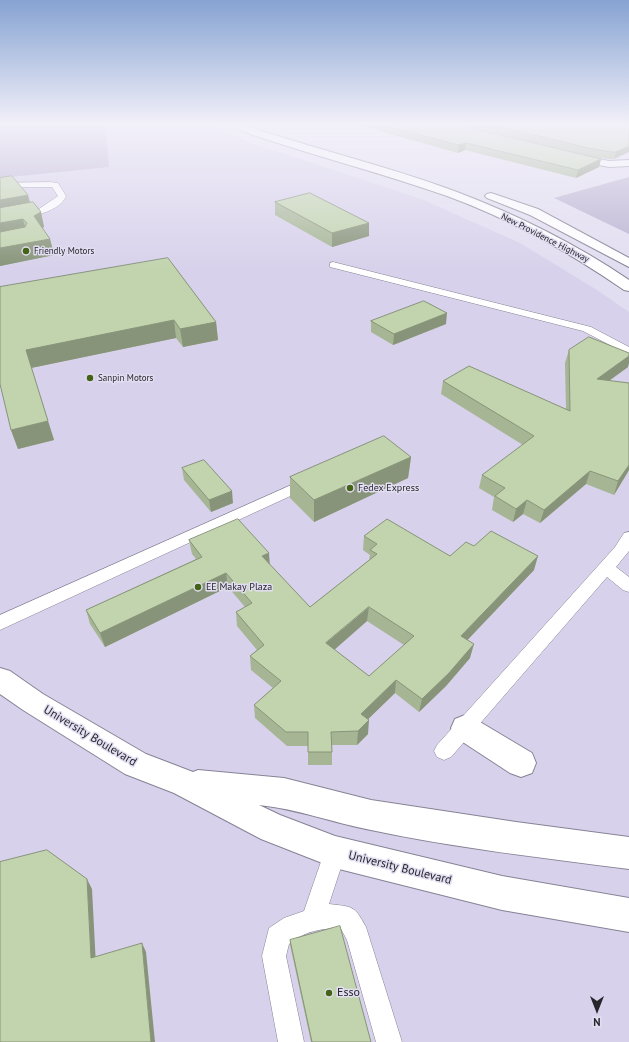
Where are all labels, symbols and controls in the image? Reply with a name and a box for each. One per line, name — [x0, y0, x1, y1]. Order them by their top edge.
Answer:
street label: New Providence Highway — [499, 211, 591, 265]
marker: Friendly Motors — [21, 246, 31, 256]
place label: Friendly Motors — [34, 246, 94, 256]
marker: Sanpin Motors — [85, 373, 95, 383]
place label: Sanpin Motors — [98, 373, 153, 383]
place label: Fedex Express — [358, 482, 419, 494]
marker: Fedex Express — [345, 483, 355, 493]
place label: EE Makay Plaza — [206, 581, 272, 593]
marker: EE Makay Plaza — [193, 582, 203, 592]
street label: University Boulevard — [41, 703, 139, 769]
street label: University Boulevard — [347, 848, 453, 888]
place label: Esso — [337, 986, 360, 1000]
marker: Esso — [324, 988, 334, 998]
north arrow — [577, 990, 617, 1030]
text: N — [593, 1015, 601, 1029]

